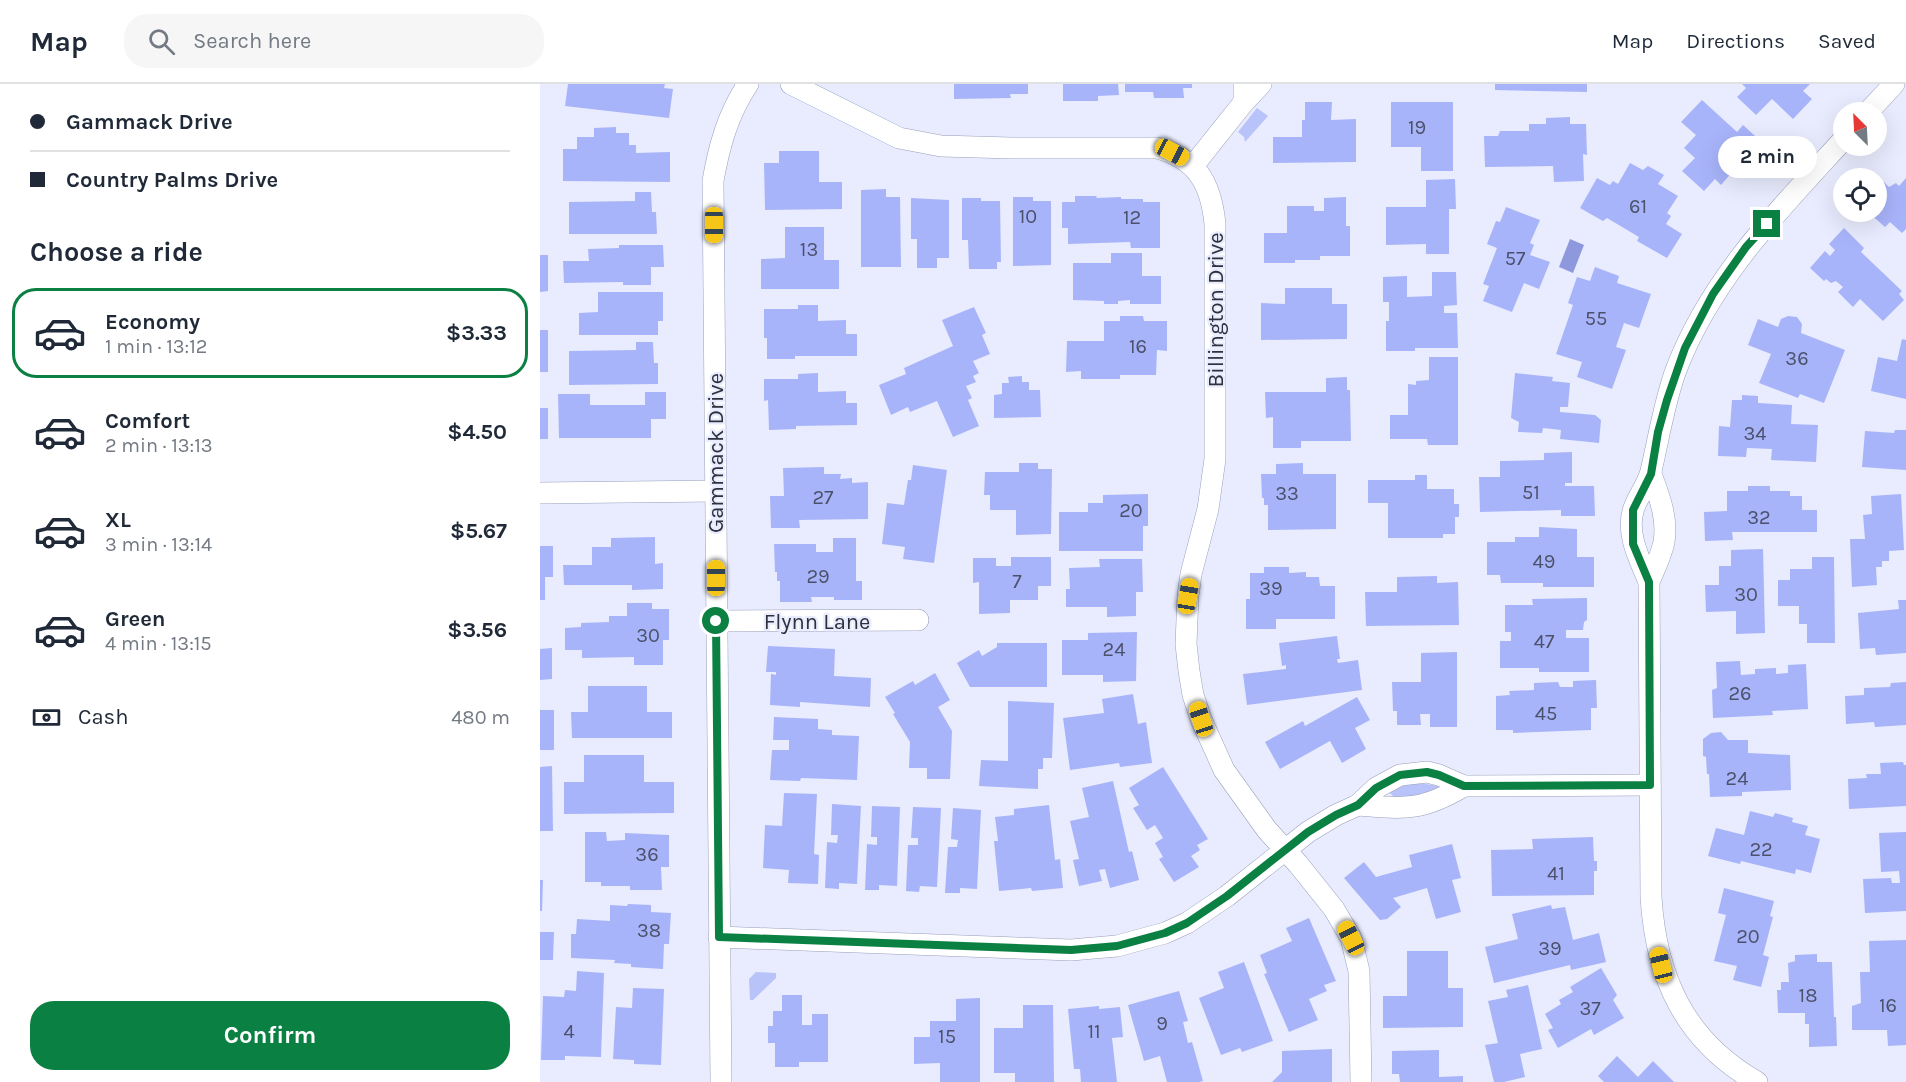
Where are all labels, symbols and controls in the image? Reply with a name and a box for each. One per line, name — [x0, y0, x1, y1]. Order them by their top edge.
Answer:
search box — [124, 14, 544, 68]
text: Map — [30, 25, 88, 58]
icon: search — [145, 25, 178, 58]
text: Search here — [193, 28, 311, 54]
text: Map — [1612, 29, 1653, 53]
text: Directions — [1686, 29, 1785, 53]
text: Saved — [1818, 29, 1876, 53]
north arrow — [1833, 102, 1887, 156]
map controls — [1833, 102, 1887, 222]
text: Gammack Drive — [66, 109, 233, 135]
house number: 19 — [1408, 116, 1426, 139]
car — [1152, 136, 1192, 168]
callout: 2 min — [1718, 137, 1816, 179]
text: 2 min — [1740, 145, 1795, 168]
text: Country Palms Drive — [66, 167, 278, 193]
button: locate — [1833, 168, 1887, 222]
house number: 61 — [1629, 195, 1647, 218]
house number: 10 — [1019, 205, 1037, 228]
house number: 12 — [1123, 206, 1141, 229]
car — [705, 207, 723, 243]
route end — [1753, 210, 1780, 237]
street label: Billington Drive — [1203, 233, 1229, 387]
text: Choose a ride — [30, 236, 203, 268]
house number: 13 — [800, 238, 818, 261]
house number: 57 — [1505, 247, 1526, 270]
icon: car — [33, 306, 87, 360]
house number: 55 — [1585, 307, 1607, 330]
text: Economy — [105, 309, 200, 335]
text: $3.33 — [446, 320, 507, 346]
text: 1 min · 13:12 — [105, 335, 207, 358]
house number: 16 — [1129, 335, 1147, 358]
house number: 36 — [1785, 347, 1809, 370]
street label: Gammack Drive — [703, 373, 729, 533]
icon: car — [33, 405, 87, 459]
text: Comfort — [105, 408, 190, 434]
text: $4.50 — [447, 419, 507, 445]
house number: 34 — [1744, 422, 1766, 445]
text: 2 min · 13:13 — [105, 434, 213, 457]
house number: 51 — [1522, 481, 1540, 504]
house number: 33 — [1275, 482, 1299, 505]
house number: 27 — [813, 486, 834, 509]
house number: 20 — [1119, 499, 1143, 522]
icon: car — [33, 504, 87, 558]
house number: 32 — [1747, 506, 1771, 529]
text: XL — [105, 507, 131, 533]
text: $5.67 — [450, 518, 507, 544]
text: 3 min · 13:14 — [105, 533, 212, 556]
house number: 49 — [1533, 550, 1555, 573]
car — [707, 560, 725, 596]
house number: 29 — [806, 565, 830, 588]
house number: 7 — [1012, 570, 1022, 593]
car — [1176, 577, 1200, 615]
house number: 39 — [1259, 577, 1283, 600]
house number: 30 — [1734, 583, 1758, 606]
icon: car — [33, 603, 87, 657]
text: Green — [105, 606, 166, 632]
route start — [702, 607, 729, 634]
street label: Flynn Lane — [764, 609, 870, 635]
text: $3.56 — [447, 617, 507, 643]
house number: 30 — [636, 624, 660, 647]
house number: 47 — [1534, 630, 1555, 653]
text: 4 min · 13:15 — [105, 632, 212, 655]
house number: 24 — [1103, 638, 1125, 661]
house number: 26 — [1728, 682, 1752, 705]
car — [1187, 699, 1215, 739]
icon: cash — [30, 701, 63, 734]
house number: 45 — [1535, 702, 1557, 725]
text: Cash — [78, 704, 128, 730]
text: 480 m — [451, 706, 510, 729]
house number: 24 — [1726, 767, 1748, 790]
house number: 22 — [1749, 838, 1773, 861]
house number: 36 — [635, 843, 659, 866]
house number: 41 — [1547, 862, 1565, 885]
car — [1335, 918, 1367, 958]
house number: 38 — [637, 919, 661, 942]
house number: 20 — [1736, 925, 1760, 948]
house number: 39 — [1538, 937, 1562, 960]
car — [1648, 945, 1674, 985]
house number: 18 — [1799, 984, 1817, 1007]
house number: 16 — [1879, 994, 1897, 1017]
house number: 37 — [1579, 997, 1601, 1020]
button: Confirm — [30, 1001, 510, 1070]
house number: 9 — [1156, 1012, 1168, 1035]
house number: 4 — [563, 1020, 575, 1043]
house number: 11 — [1087, 1020, 1101, 1043]
house number: 15 — [938, 1025, 956, 1048]

